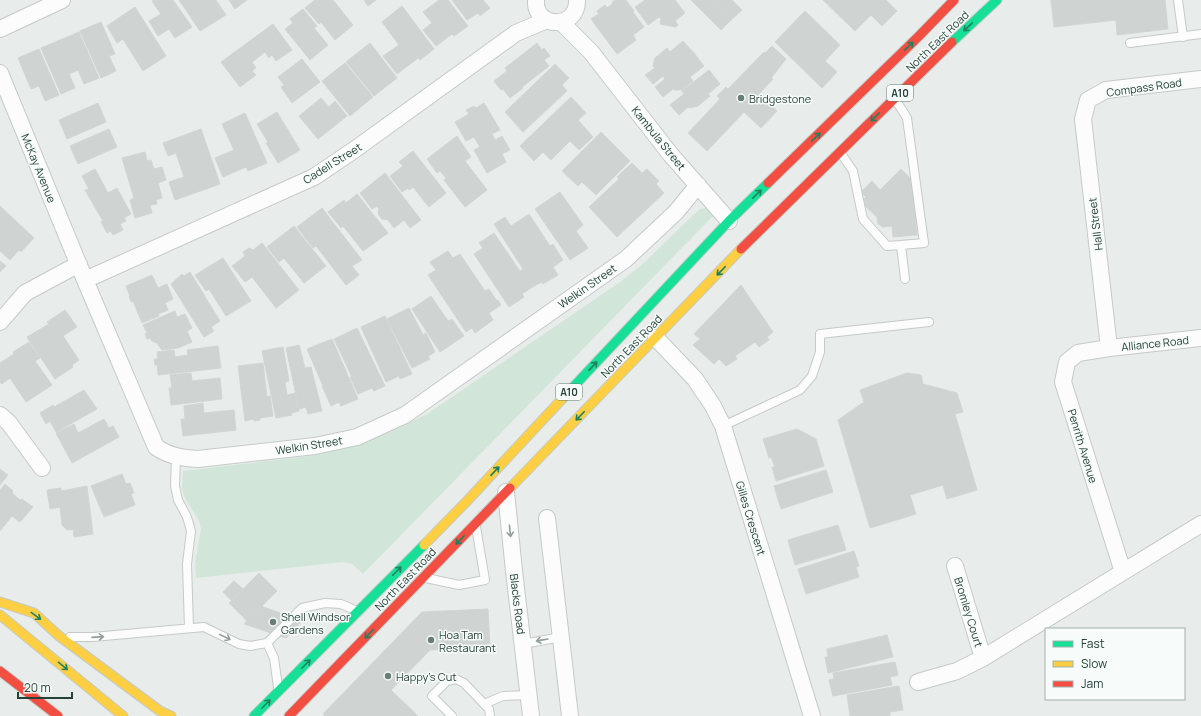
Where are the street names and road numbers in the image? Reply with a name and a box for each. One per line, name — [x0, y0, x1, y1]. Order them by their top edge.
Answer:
street label: North East Road — [902, 7, 972, 75]
street label: Compass Road — [1105, 74, 1183, 100]
road number: A10 — [887, 85, 913, 101]
street label: Kambula Street — [629, 103, 689, 173]
street label: McKay Avenue — [18, 131, 60, 205]
street label: Cadell Street — [300, 139, 364, 187]
street label: Hall Street — [1084, 197, 1106, 251]
street label: Welkin Street — [555, 260, 619, 312]
street label: North East Road — [597, 311, 665, 381]
street label: Alliance Road — [1120, 332, 1190, 354]
road number: A10 — [556, 384, 582, 400]
street label: Penrith Avenue — [1065, 407, 1102, 485]
street label: Welkin Street — [274, 432, 344, 458]
street label: Gilles Crescent — [733, 479, 769, 557]
street label: North East Road — [371, 544, 439, 614]
street label: Blacks Road — [507, 573, 529, 635]
street label: Bromley Court — [951, 575, 987, 649]

